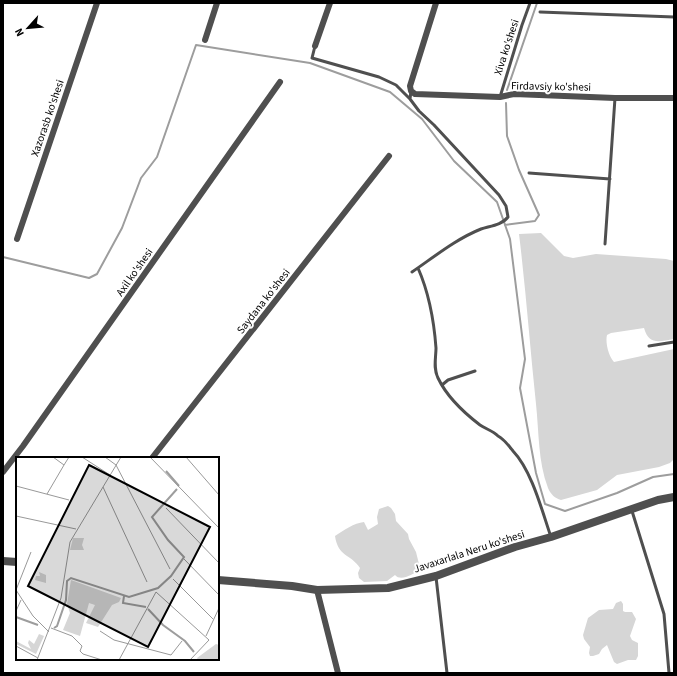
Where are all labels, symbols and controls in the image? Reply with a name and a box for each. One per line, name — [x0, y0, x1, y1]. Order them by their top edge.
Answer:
north arrow — [8, 8, 48, 48]
street label: Xiva ko'shesi — [490, 17, 523, 77]
text: N — [11, 26, 28, 39]
street label: Xazorasb ko'shesi — [27, 78, 68, 159]
street label: Firdavsiy ko'shesi — [511, 78, 591, 95]
street label: Axil ko'shesi — [112, 245, 156, 299]
street label: Saydana ko'shesi — [233, 266, 294, 337]
inset map — [16, 457, 219, 660]
street label: Javaxarlala Neru ko'shesi — [412, 526, 526, 576]

